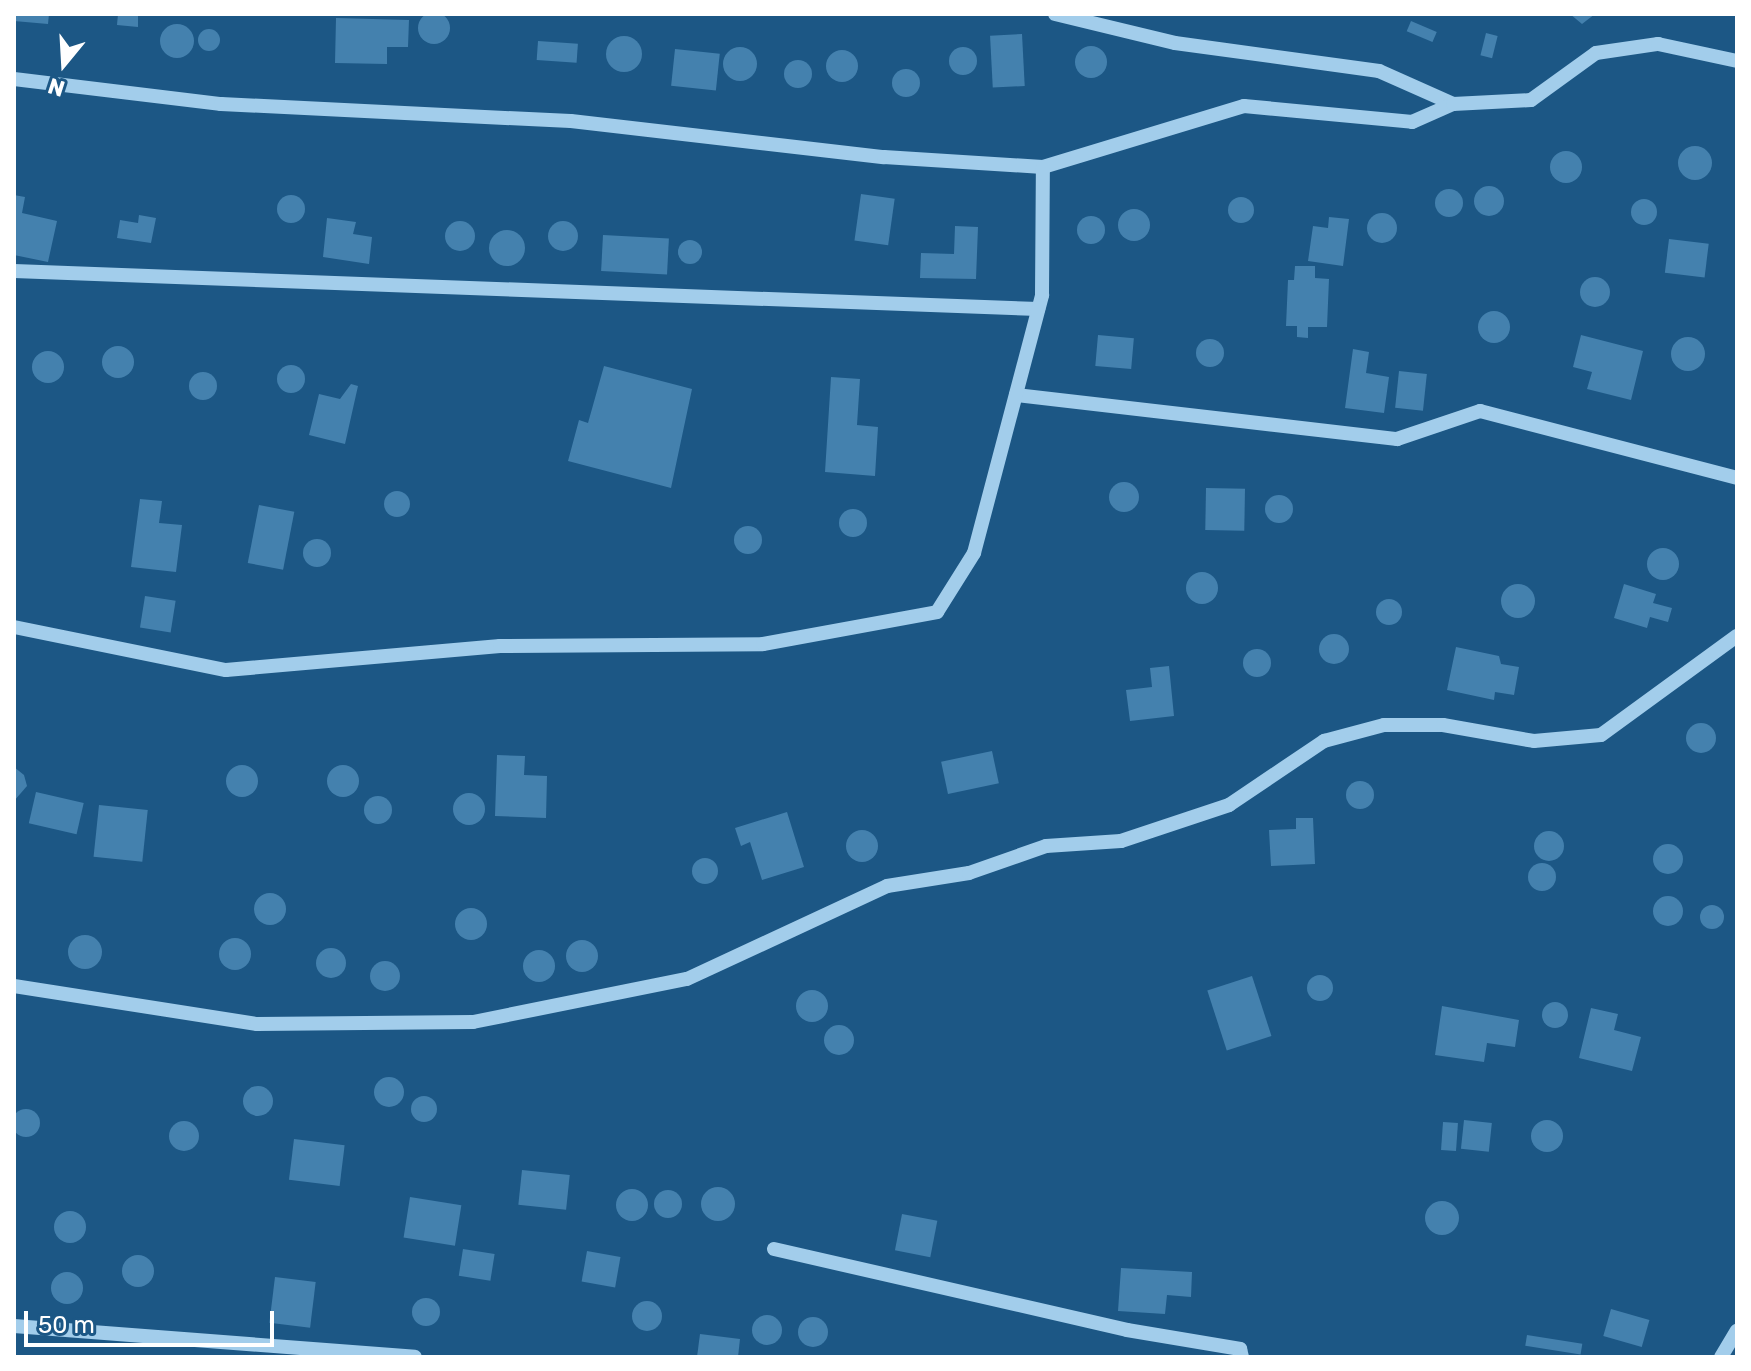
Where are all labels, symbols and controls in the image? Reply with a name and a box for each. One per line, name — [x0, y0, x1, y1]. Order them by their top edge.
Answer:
north arrow — [24, 24, 104, 104]
text: N — [45, 72, 68, 103]
scale bar — [28, 1295, 278, 1345]
text: 50 m — [38, 1311, 95, 1339]

